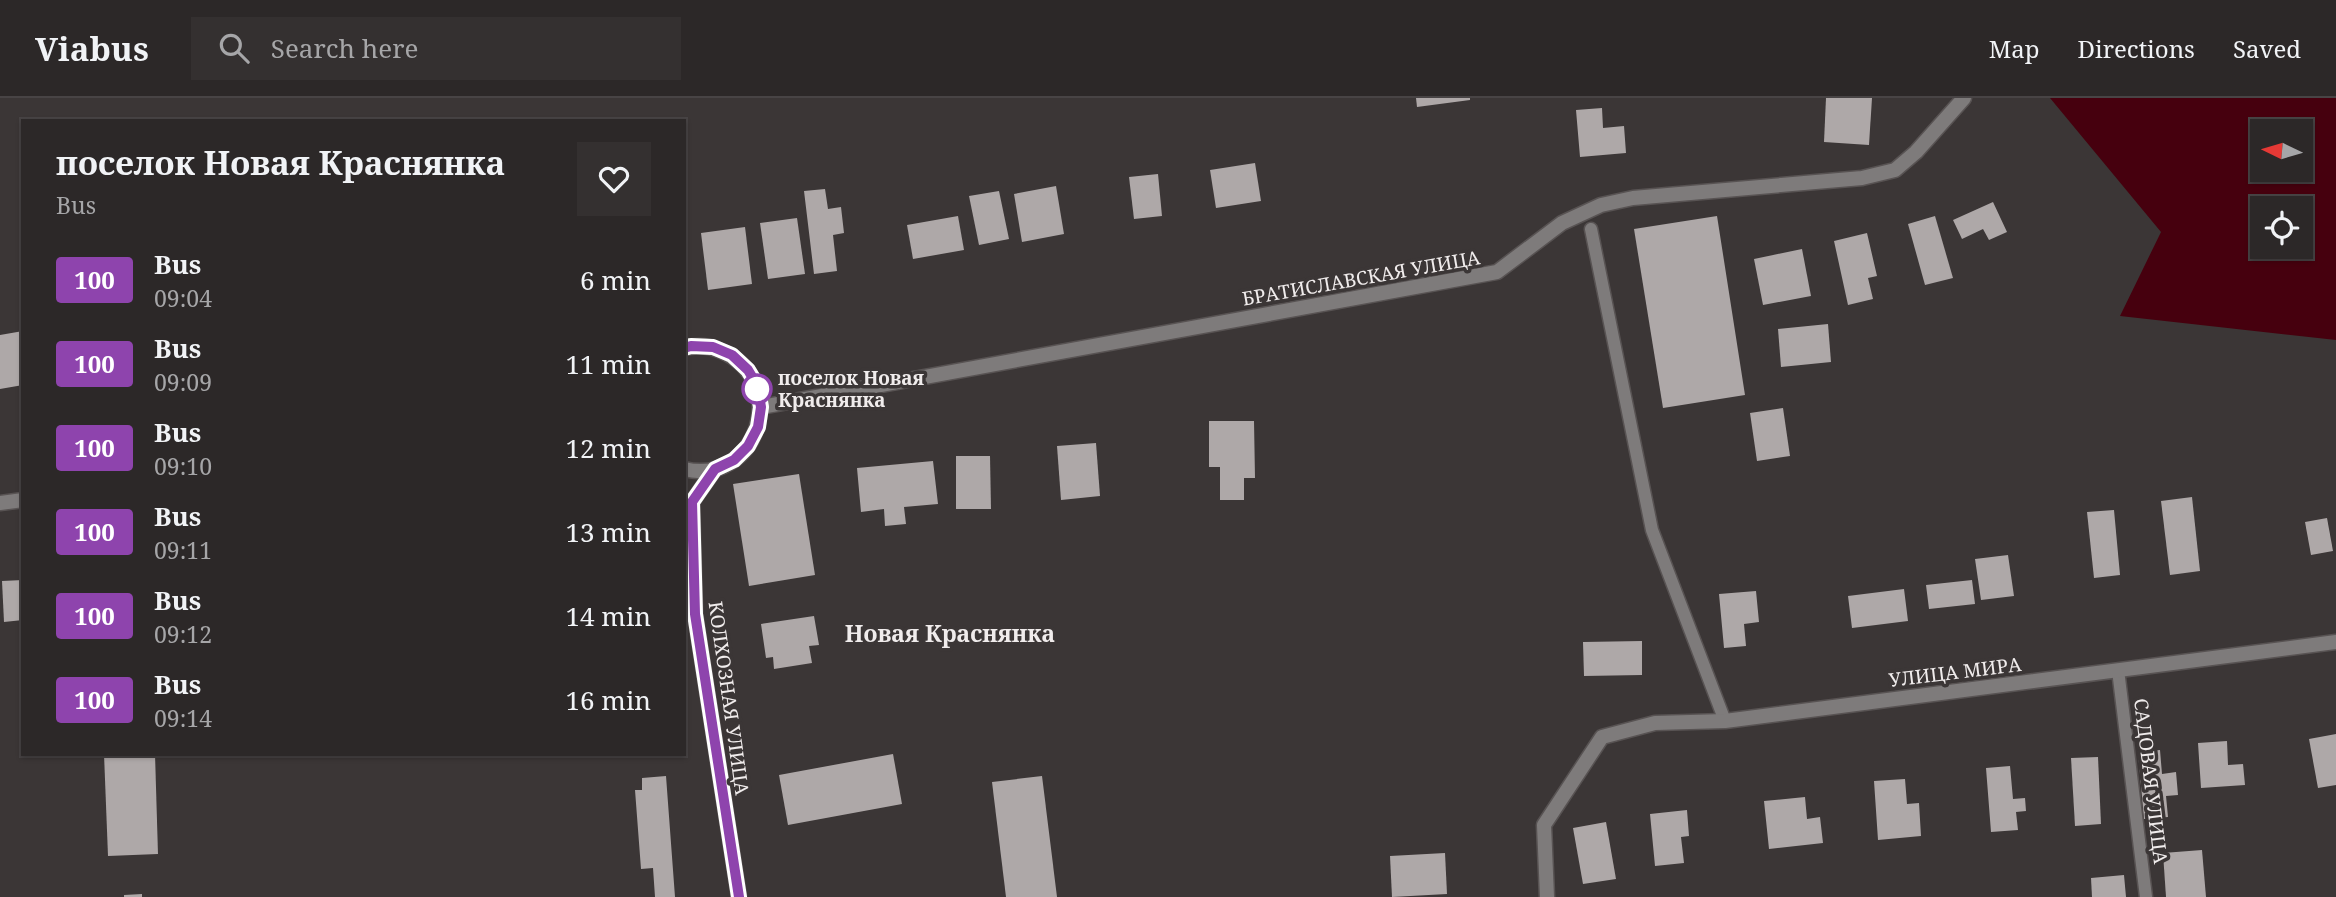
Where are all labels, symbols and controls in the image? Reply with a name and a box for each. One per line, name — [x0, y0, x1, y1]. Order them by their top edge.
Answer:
search box — [191, 17, 681, 80]
text: Viabus — [35, 26, 149, 71]
icon: search — [215, 29, 253, 67]
text: Search here — [271, 30, 418, 66]
text: Map — [1989, 32, 2040, 65]
text: Directions — [2078, 32, 2195, 65]
text: Saved — [2233, 32, 2301, 65]
north arrow — [2250, 119, 2314, 182]
map controls — [2250, 119, 2313, 259]
text: поселок Новая Краснянка — [56, 140, 505, 185]
button: heart — [577, 142, 651, 216]
text: Bus — [56, 189, 96, 221]
button: locate — [2250, 196, 2313, 259]
street label: БРАТИСЛАВСКАЯ УЛИЦА — [1240, 244, 1483, 312]
text: Bus — [154, 246, 201, 282]
text: 6 min — [580, 262, 651, 298]
text: 100 — [74, 263, 115, 296]
text: 09:04 — [154, 282, 212, 314]
text: Bus — [154, 330, 201, 366]
text: 11 min — [566, 346, 651, 382]
text: 100 — [74, 347, 115, 380]
place label: поселок Новая Краснянка — [778, 365, 925, 413]
text: 09:09 — [154, 366, 212, 398]
marker: поселок Новая Краснянка — [742, 374, 772, 404]
text: Bus — [154, 414, 201, 450]
text: 12 min — [566, 430, 651, 466]
text: 100 — [74, 431, 115, 464]
text: 09:10 — [154, 450, 212, 482]
text: Bus — [154, 498, 201, 534]
text: 13 min — [566, 514, 651, 550]
text: 100 — [74, 515, 115, 548]
text: 09:11 — [154, 534, 212, 566]
text: Bus — [154, 582, 201, 618]
text: 14 min — [566, 598, 651, 634]
text: 100 — [74, 599, 115, 632]
street label: КОЛХОЗНАЯ УЛИЦА — [703, 600, 756, 797]
district label: Новая Краснянка — [845, 617, 1055, 649]
text: 09:12 — [154, 618, 212, 650]
street label: УЛИЦА МИРА — [1887, 651, 2023, 693]
text: Bus — [154, 666, 201, 702]
text: 16 min — [566, 682, 651, 718]
text: 100 — [74, 683, 115, 716]
street label: САДОВАЯ УЛИЦА — [2128, 697, 2174, 866]
text: 09:14 — [154, 702, 212, 734]

